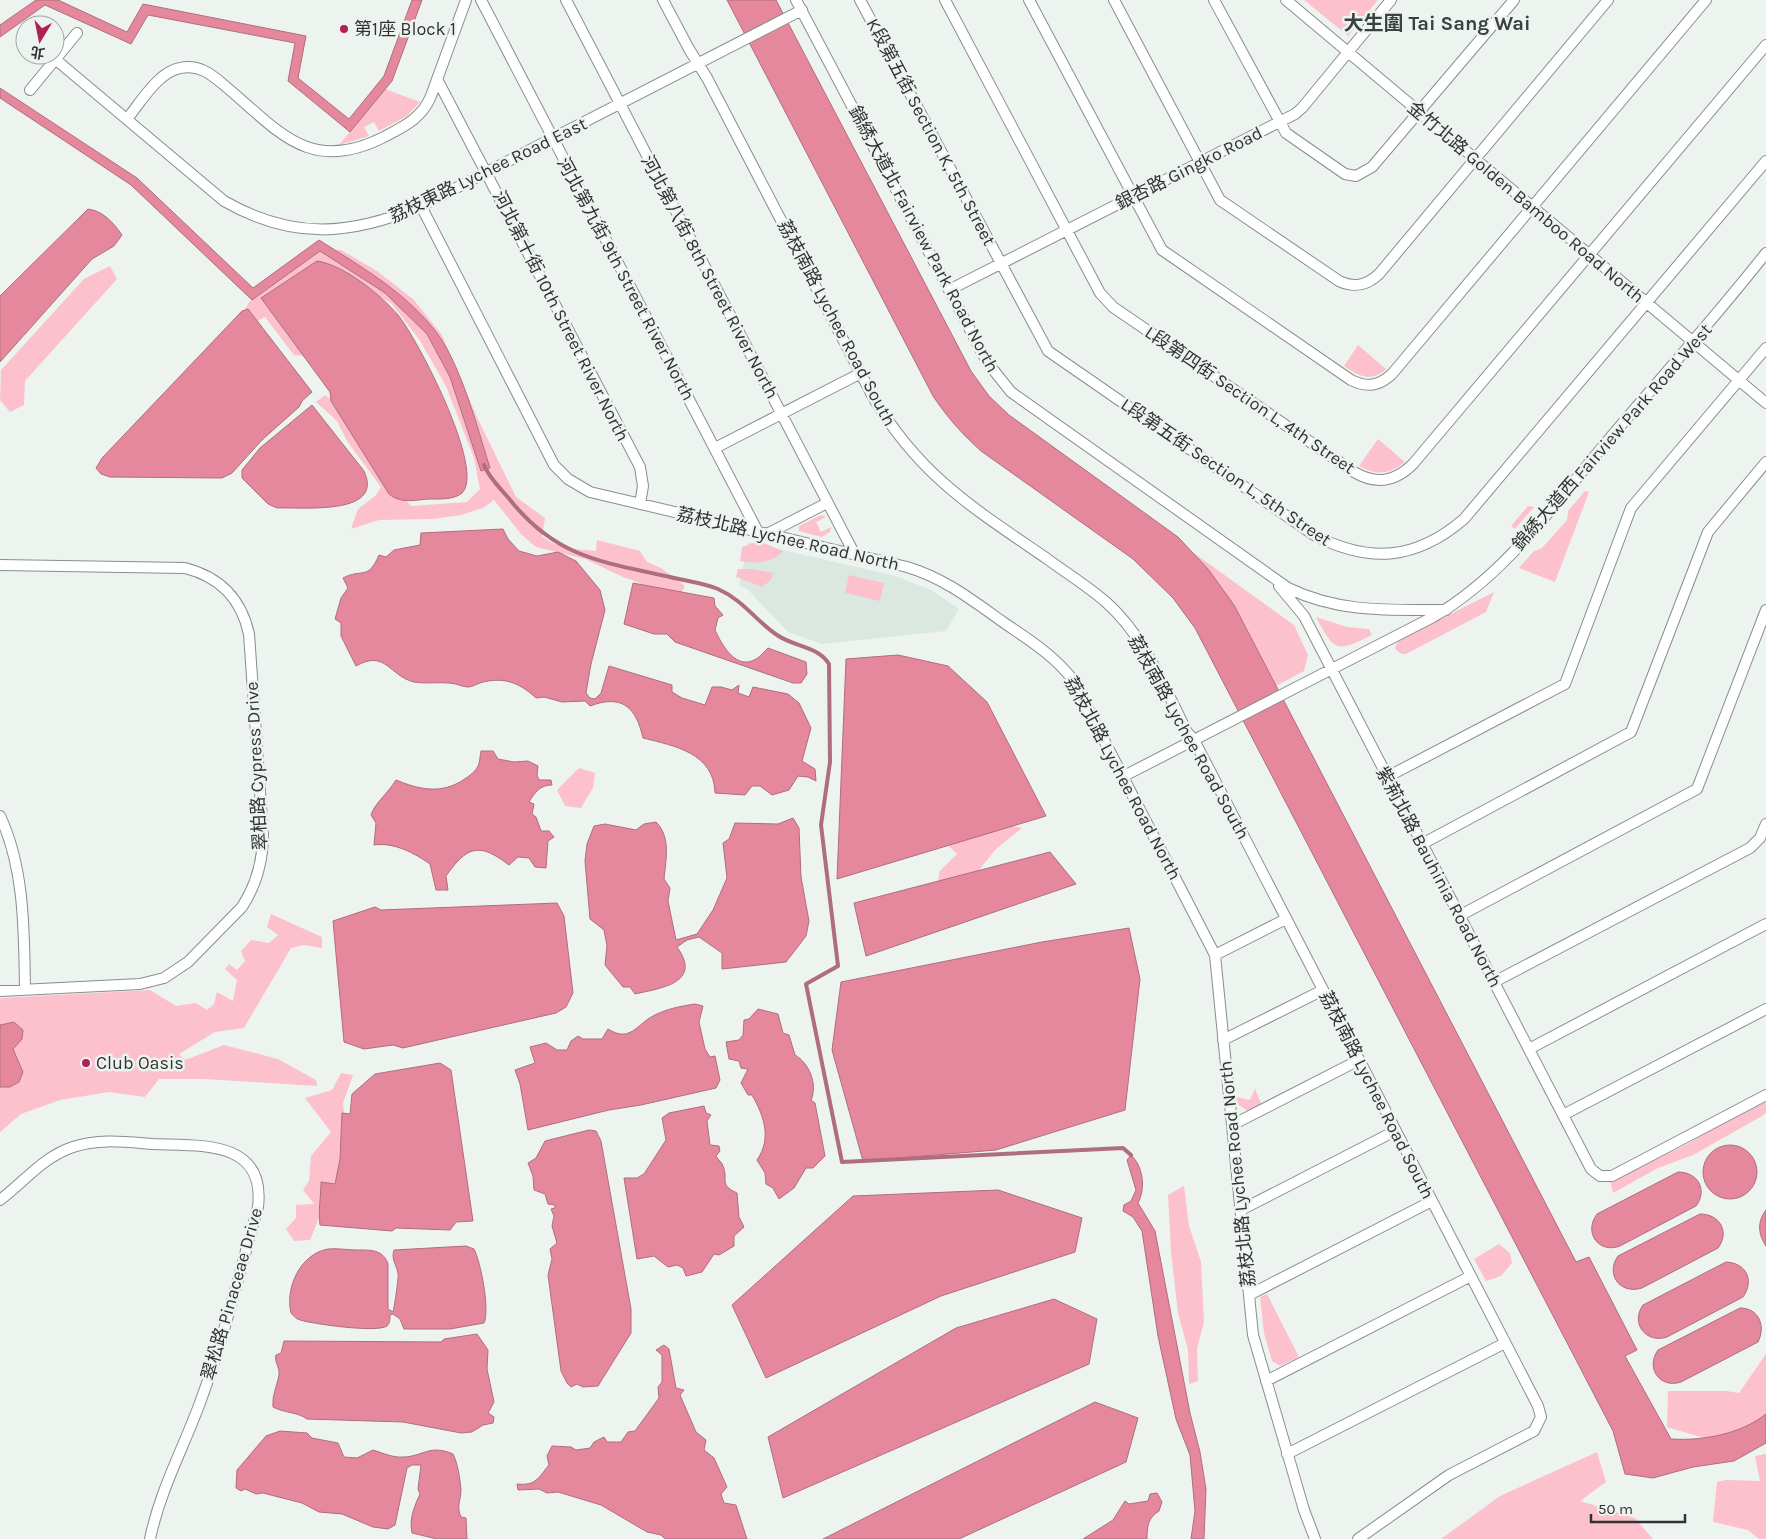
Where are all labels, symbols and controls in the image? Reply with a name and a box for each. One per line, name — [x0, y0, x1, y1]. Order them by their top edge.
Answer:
district label: 大生圍 Tai Sang Wai — [1343, 12, 1531, 35]
north arrow — [15, 15, 65, 65]
street label: K段第五街 Section K, 5th Street — [862, 15, 1000, 250]
place label: 第1座 Block 1 — [354, 18, 456, 40]
marker: 第1座 Block 1 — [338, 23, 350, 35]
text: 北 — [29, 43, 46, 62]
street label: 金竹北路 Golden Bamboo Road North — [1403, 96, 1649, 308]
street label: 錦綉大道北 Fairview Park Road North — [844, 102, 1004, 376]
street label: 荔枝東路 Lychee Road East — [385, 112, 591, 228]
street label: 銀杏路 Gingko Road — [1112, 121, 1266, 215]
street label: 河北第八街 8th Street River North — [636, 151, 784, 403]
street label: 河北第九街 9th Street River North — [552, 154, 700, 404]
street label: 河北第十街 10th Street River North — [488, 187, 634, 445]
street label: 荔枝南路 Lychee Road South — [773, 216, 901, 430]
street label: 錦綉大道西 Fairview Park Road West — [1507, 319, 1717, 555]
street label: L段第四街 Section L, 4th Street — [1141, 321, 1360, 479]
street label: L段第五街 Section L, 5th Street — [1117, 393, 1336, 551]
street label: 荔枝北路 Lychee Road North — [675, 503, 901, 575]
street label: 荔枝南路 Lychee Road South — [1124, 631, 1254, 843]
street label: 荔枝北路 Lychee Road North — [1060, 672, 1186, 884]
street label: 翠柏路 Cypress Drive — [241, 681, 271, 851]
street label: 紫荊北路 Bauhinia Road North — [1371, 763, 1507, 991]
street label: 荔枝南路 Lychee Road South — [1315, 987, 1439, 1203]
place label: Club Oasis — [96, 1052, 184, 1074]
marker: Club Oasis — [80, 1057, 92, 1069]
street label: 荔枝北路 Lychee Road North — [1214, 1060, 1260, 1288]
street label: 翠松路 Pinaceae Drive — [197, 1205, 267, 1383]
scale bar — [1591, 1492, 1685, 1524]
text: 50 m — [1598, 1500, 1633, 1518]

